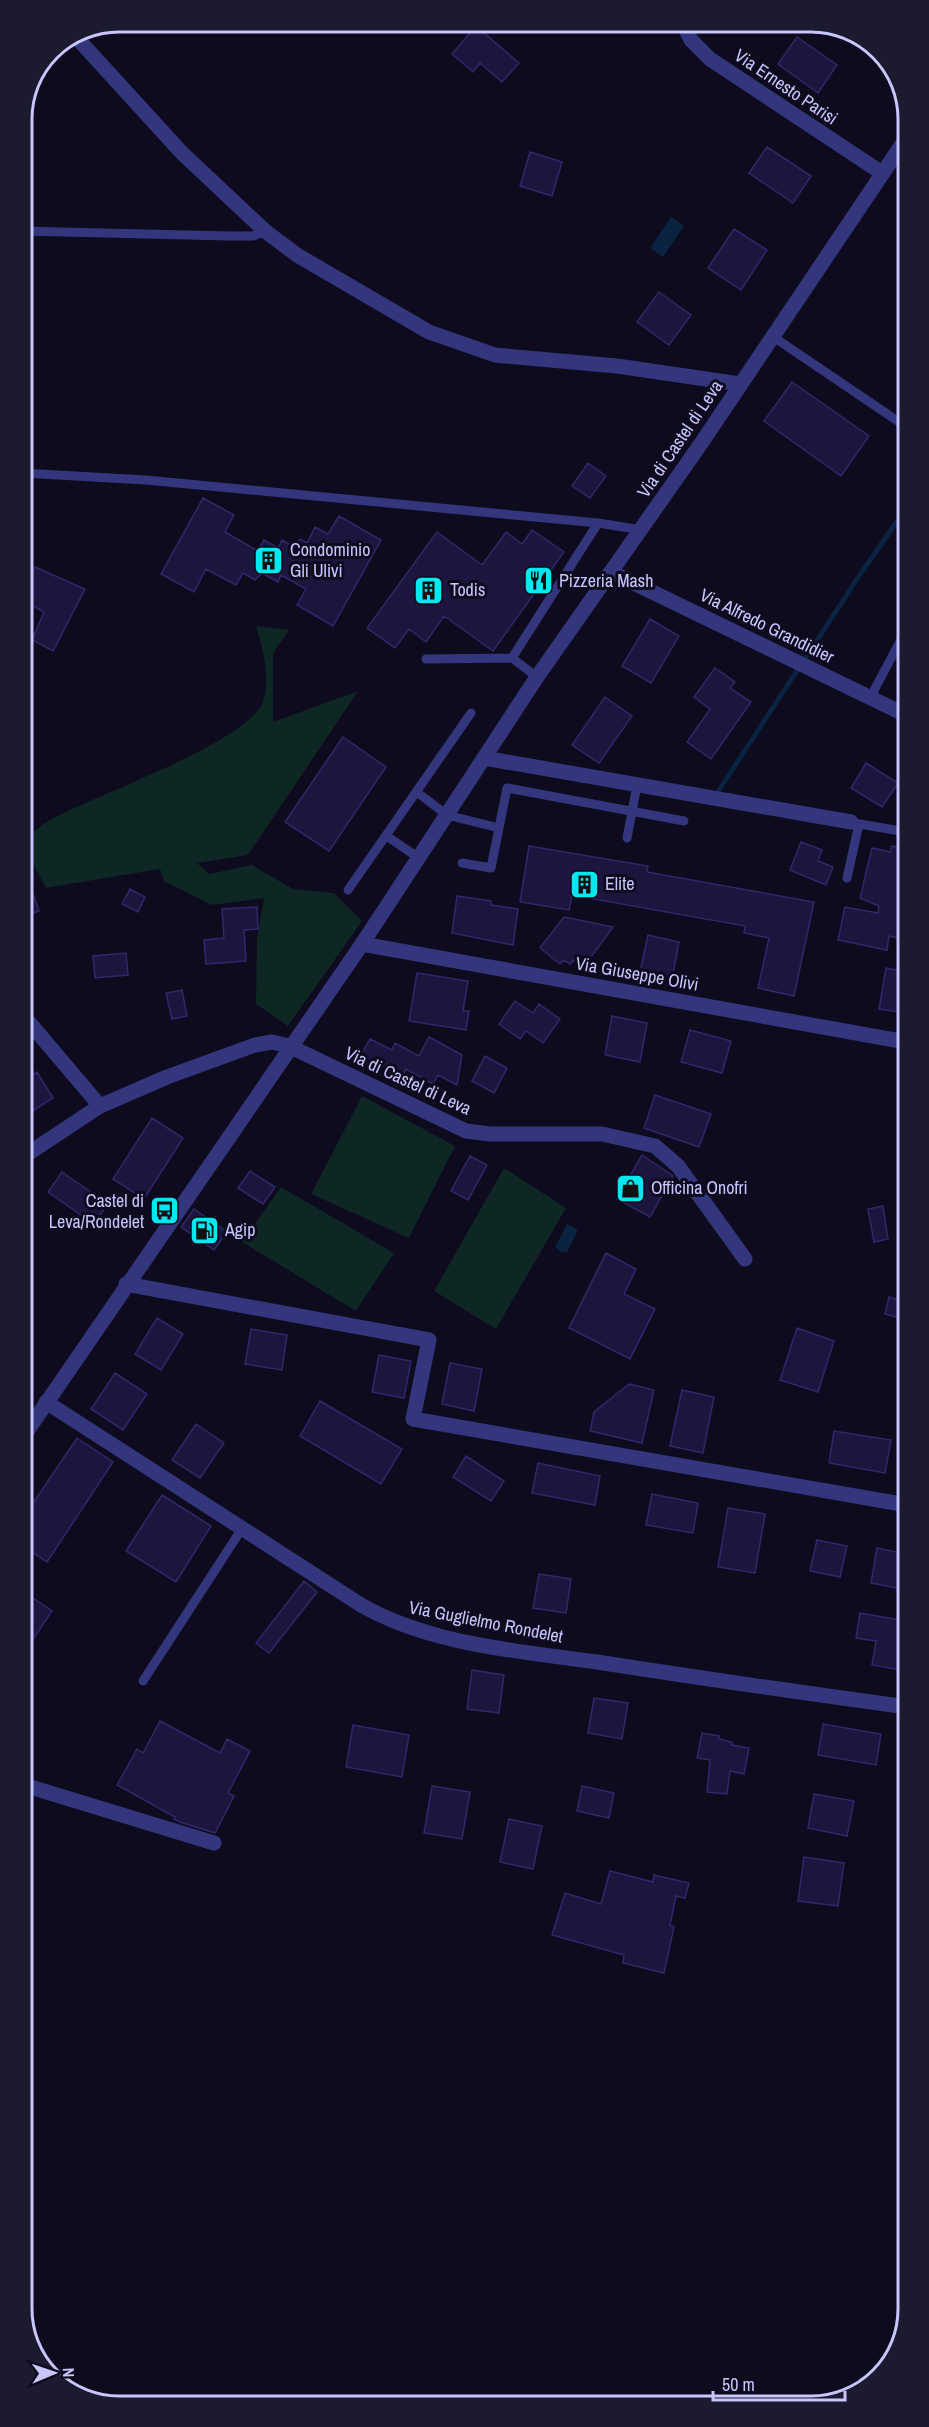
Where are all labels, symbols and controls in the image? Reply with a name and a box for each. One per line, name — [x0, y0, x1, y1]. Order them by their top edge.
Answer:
street label: Via Ernesto Parisi — [730, 43, 843, 130]
street label: Via di Castel di Leva — [631, 375, 728, 502]
place label: Condominio Gli Ulivi — [290, 537, 370, 583]
building icon: Condominio Gli Ulivi — [253, 544, 285, 576]
restaurant icon: Pizzeria Mash — [522, 565, 554, 597]
place label: Pizzeria Mash — [559, 568, 653, 593]
building icon: Todis — [413, 574, 445, 606]
place label: Todis — [450, 577, 485, 602]
street label: Via Alfredo Grandidier — [696, 582, 839, 669]
building icon: Elite — [568, 868, 600, 900]
place label: Elite — [605, 871, 635, 896]
street label: Via Giuseppe Olivi — [574, 950, 701, 997]
street label: Via di Castel di Leva — [341, 1040, 475, 1121]
shop icon: Officina Onofri — [614, 1172, 646, 1204]
place label: Officina Onofri — [651, 1175, 748, 1200]
place label: Castel di Leva/Rondelet — [49, 1188, 144, 1234]
bus stop icon: Castel di Leva/Rondelet — [149, 1195, 181, 1227]
fuel station icon: Agip — [188, 1214, 220, 1246]
place label: Agip — [224, 1217, 255, 1242]
street label: Via Guglielmo Rondelet — [407, 1594, 565, 1649]
north arrow — [24, 2343, 84, 2403]
scale bar — [713, 2364, 845, 2402]
text: N — [58, 2367, 80, 2378]
text: 50 m — [722, 2372, 755, 2397]

